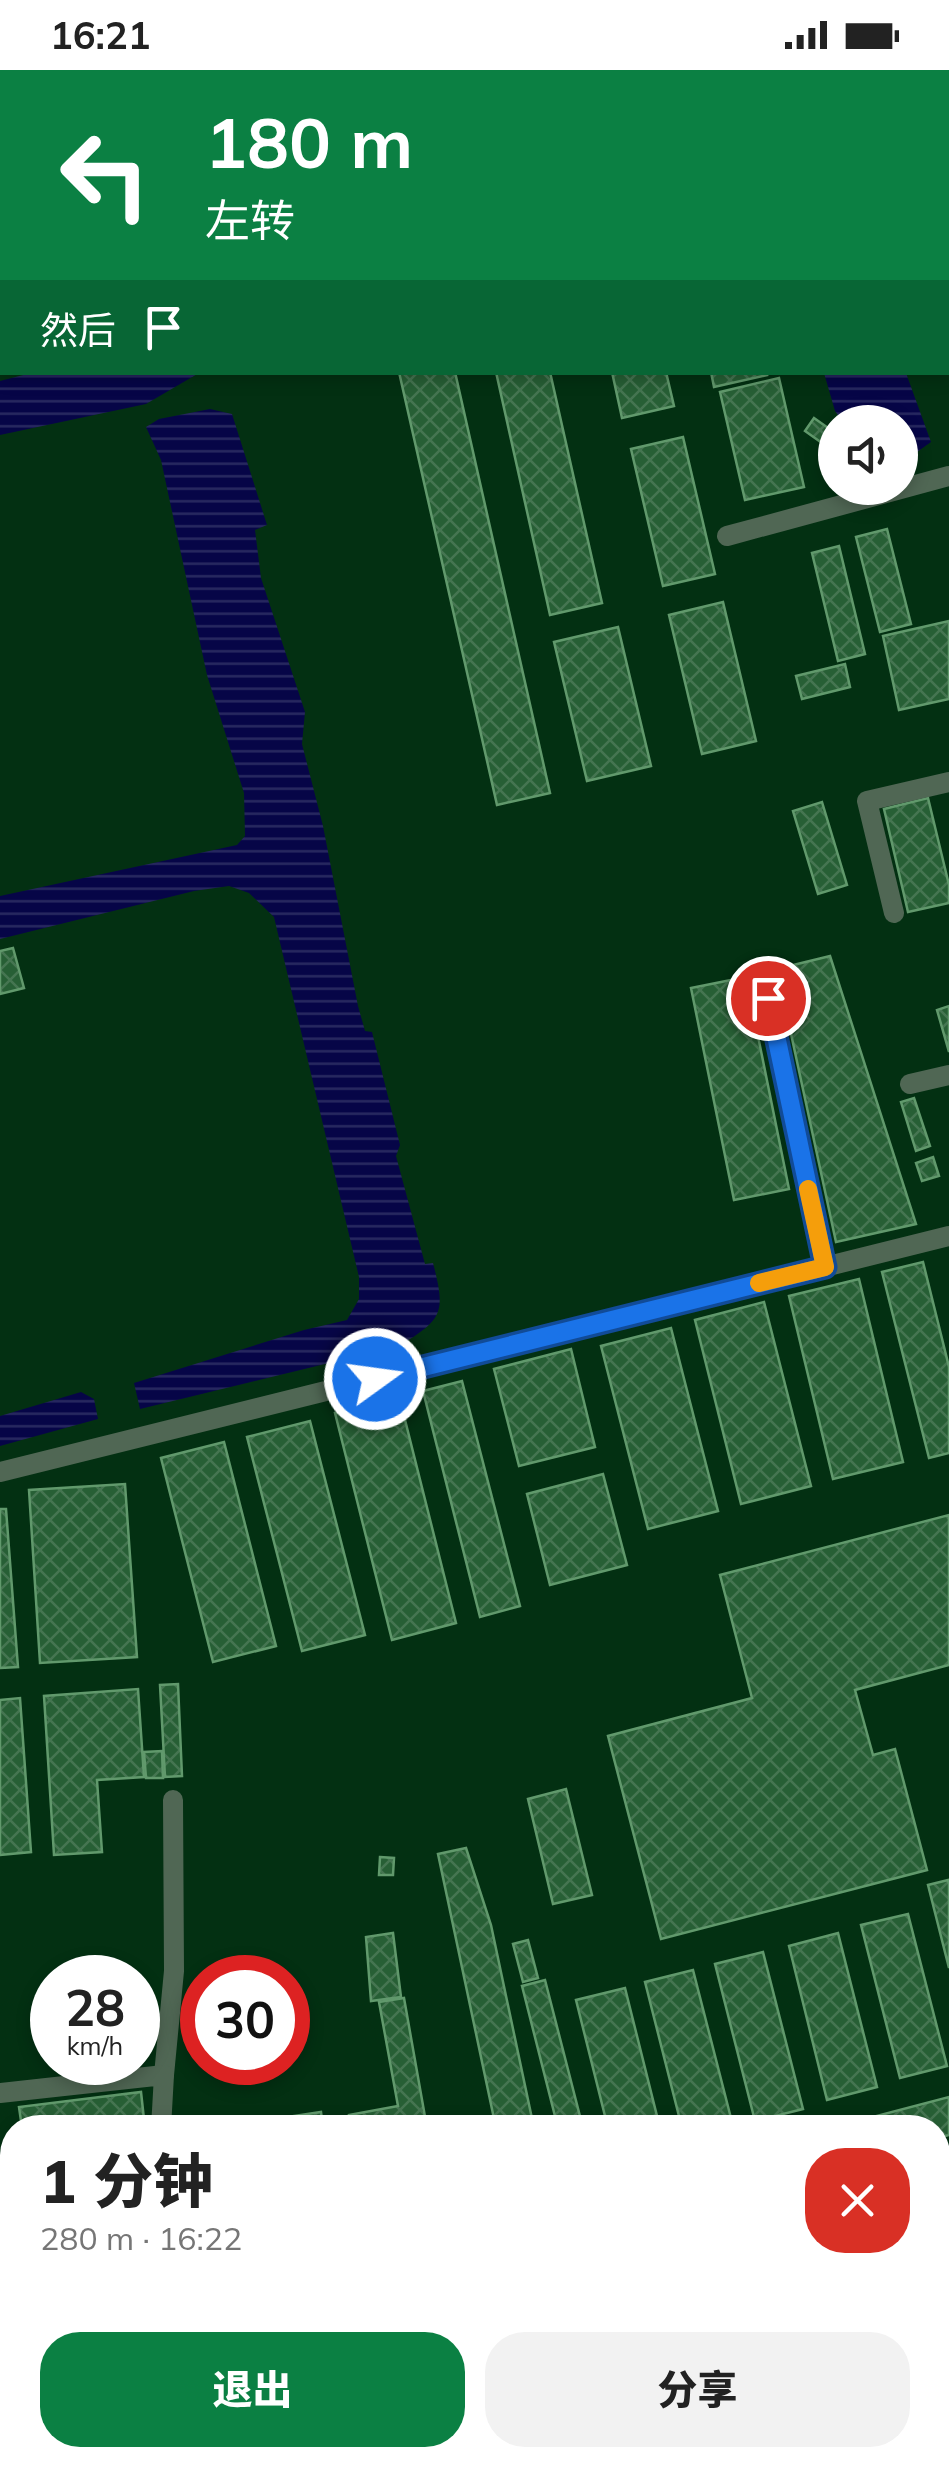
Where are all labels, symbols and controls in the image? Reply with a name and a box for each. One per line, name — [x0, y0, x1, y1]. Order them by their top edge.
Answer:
text: 16:21 — [50, 11, 151, 59]
text: 180 m — [205, 98, 413, 186]
icon: left — [40, 110, 170, 240]
text: 左转 — [205, 192, 295, 248]
icon: arrive — [136, 300, 191, 355]
text: 然后 — [40, 306, 116, 354]
map controls — [818, 405, 918, 505]
button: sound — [818, 405, 918, 505]
pin — [726, 956, 811, 1041]
icon: arrive — [741, 971, 796, 1026]
position arrow — [323, 1327, 427, 1431]
speed limit sign: 30 — [180, 1955, 310, 2085]
text: 28 — [65, 1976, 125, 2039]
text: km/h — [67, 2030, 123, 2061]
text: 1 分钟 — [40, 2143, 213, 2218]
button: close — [805, 2148, 910, 2253]
text: 280 m · 16:22 — [40, 2218, 242, 2258]
button: 退出 — [40, 2332, 465, 2447]
button: 分享 — [485, 2332, 910, 2447]

